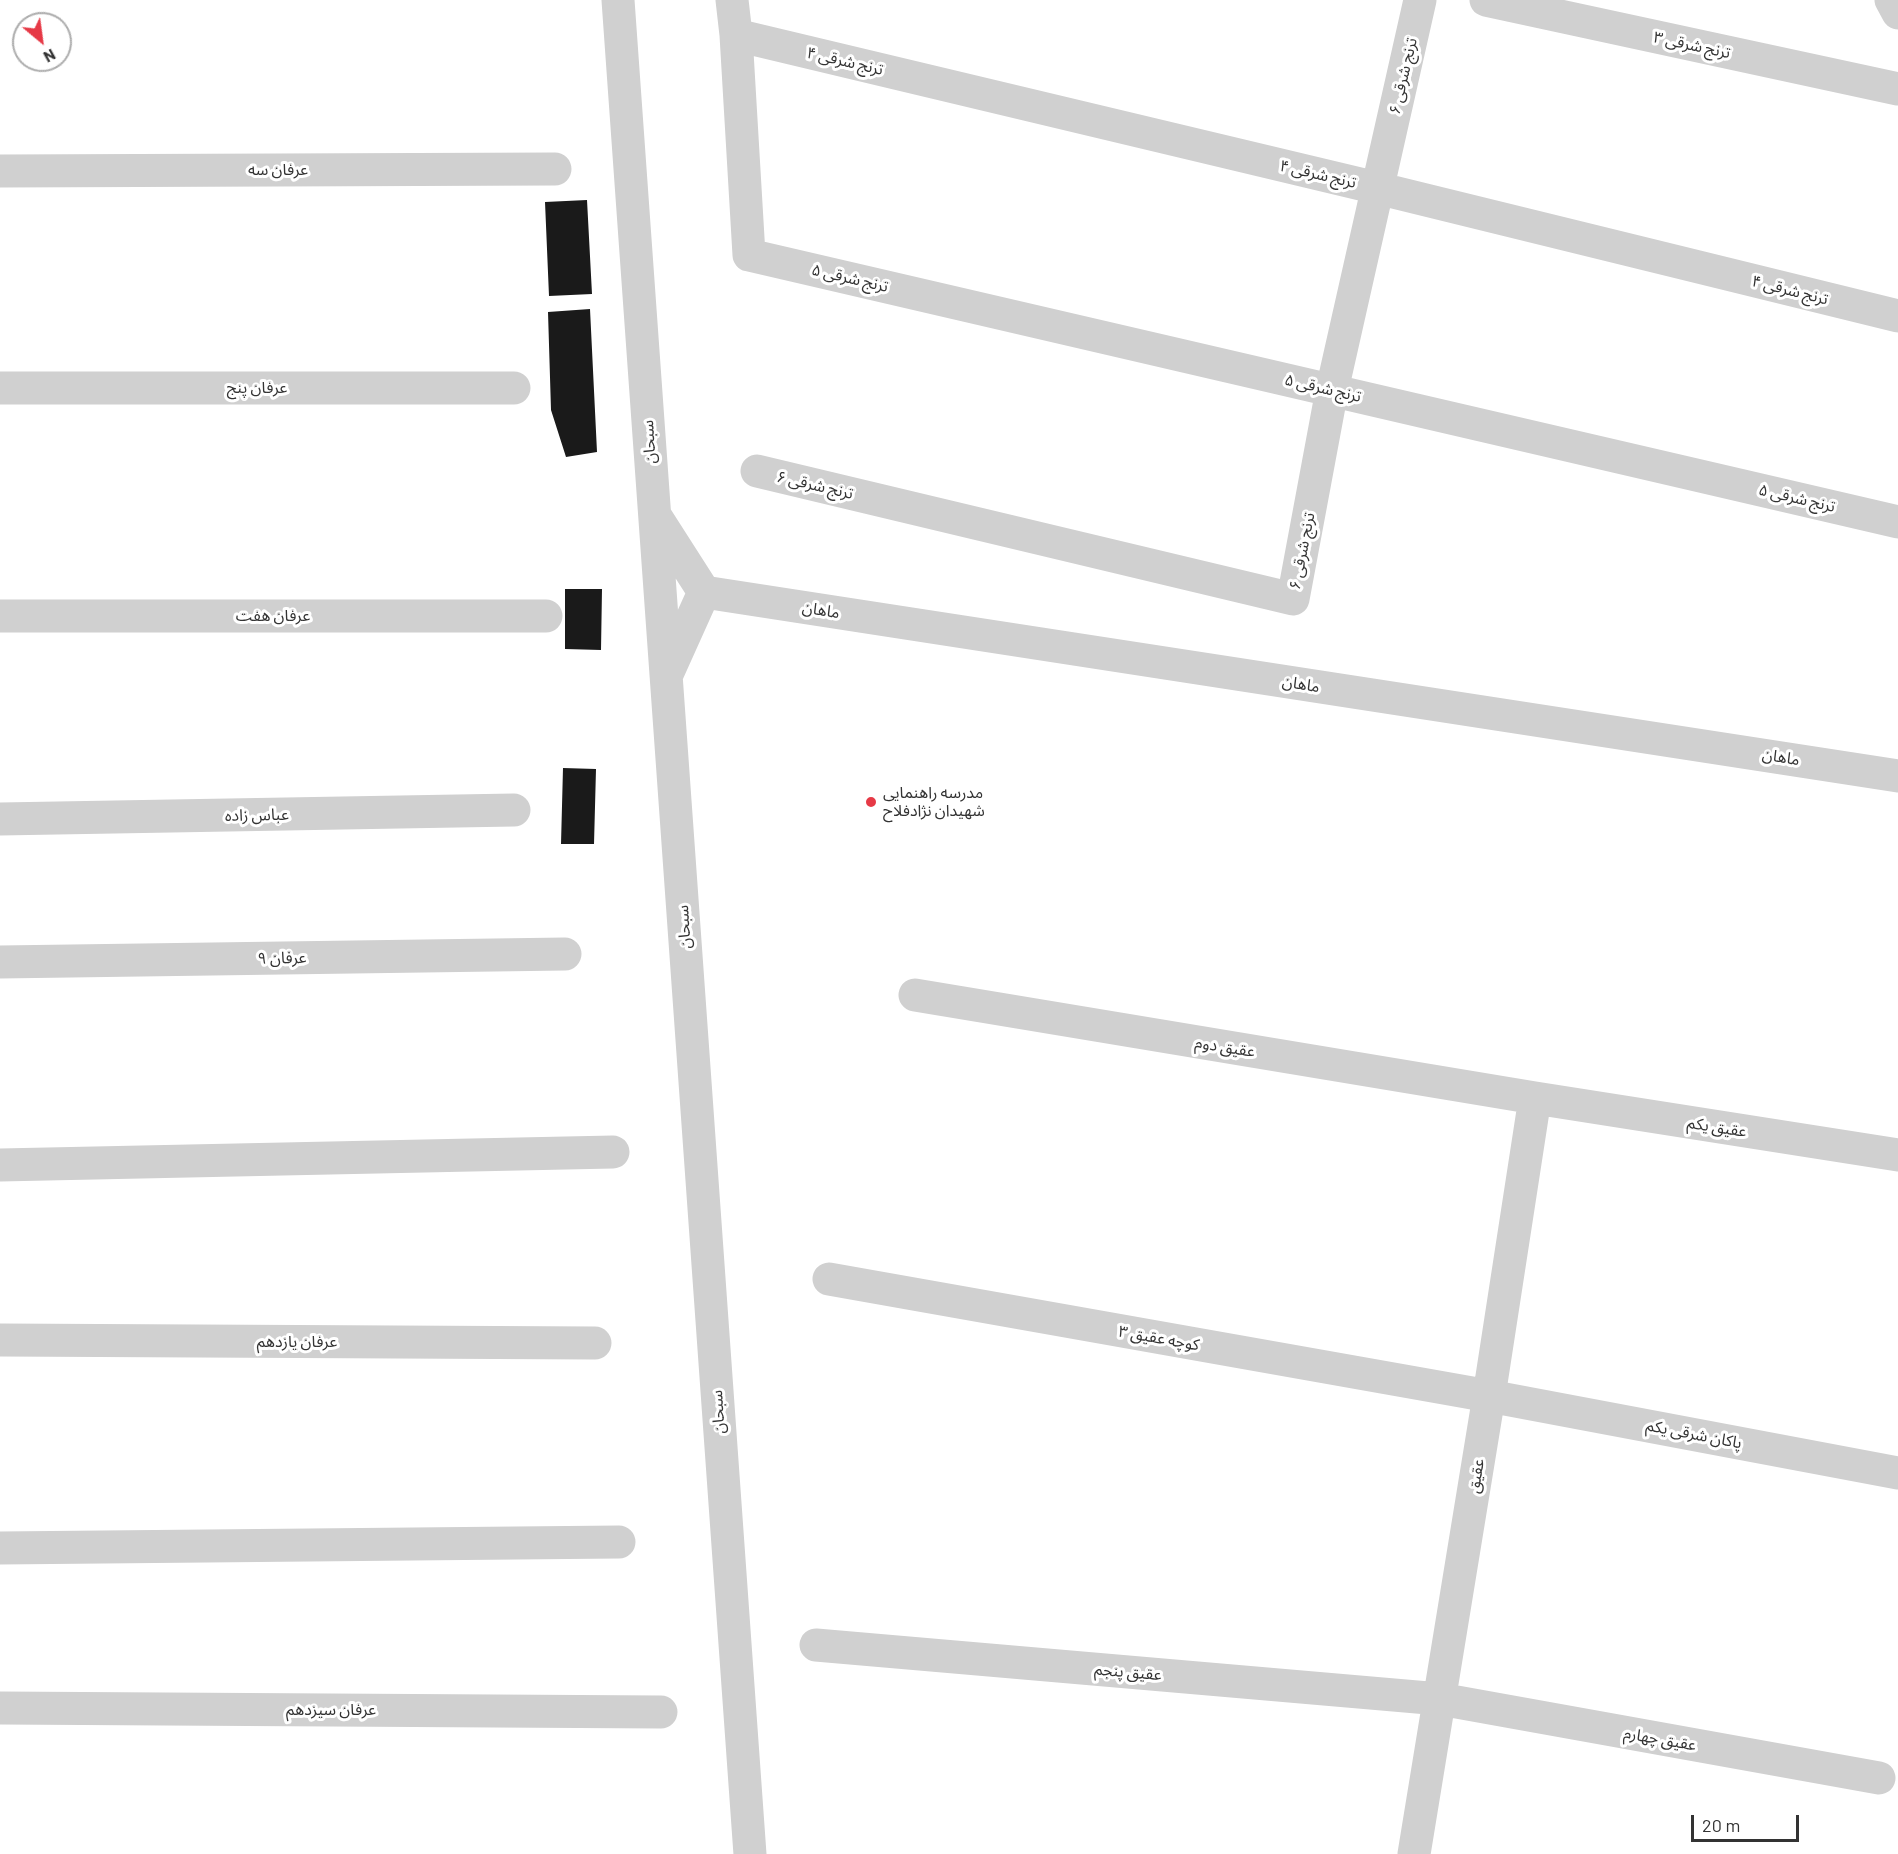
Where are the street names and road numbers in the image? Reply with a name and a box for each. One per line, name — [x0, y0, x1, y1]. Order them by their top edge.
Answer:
street label: ترنج شرقی ۳ — [1652, 27, 1732, 63]
street label: ترنج شرقی ۶ — [1385, 36, 1421, 116]
street label: ترنج شرقی ۴ — [805, 43, 885, 79]
street label: ترنج شرقی ۴ — [1278, 156, 1358, 192]
street label: عرفان سه — [248, 160, 308, 180]
street label: ترنج شرقی ۵ — [810, 260, 890, 296]
street label: ترنج شرقی ۴ — [1750, 271, 1830, 309]
street label: ترنج شرقی ۵ — [1283, 370, 1363, 406]
street label: عرفان پنج — [227, 378, 287, 398]
street label: سبحان — [638, 419, 660, 465]
street label: ترنج شرقی ۶ — [775, 467, 855, 503]
street label: ترنج شرقی ۵ — [1757, 480, 1837, 516]
street label: ترنج شرقی ۶ — [1285, 511, 1319, 591]
street label: ماهان — [801, 598, 841, 622]
street label: عرفان هفت — [236, 606, 310, 626]
street label: ماهان — [1281, 672, 1321, 696]
street label: ماهان — [1761, 745, 1801, 769]
street label: عباس زاده — [225, 805, 289, 825]
street label: سبحان — [673, 904, 695, 950]
street label: عرفان ۹ — [257, 948, 307, 968]
street label: عقیق دوم — [1194, 1033, 1256, 1061]
street label: عقیق یکم — [1686, 1113, 1748, 1141]
street label: کوچه عقیق ۳ — [1117, 1321, 1201, 1355]
street label: عرفان یازدهم — [257, 1332, 337, 1352]
street label: سبحان — [707, 1389, 729, 1435]
street label: پاکان شرقی یکم — [1644, 1415, 1744, 1453]
street label: عقیق — [1464, 1457, 1488, 1495]
street label: عقیق پنجم — [1094, 1659, 1162, 1685]
street label: عرفان سیزدهم — [286, 1700, 376, 1720]
street label: عقیق چهارم — [1622, 1723, 1698, 1755]

